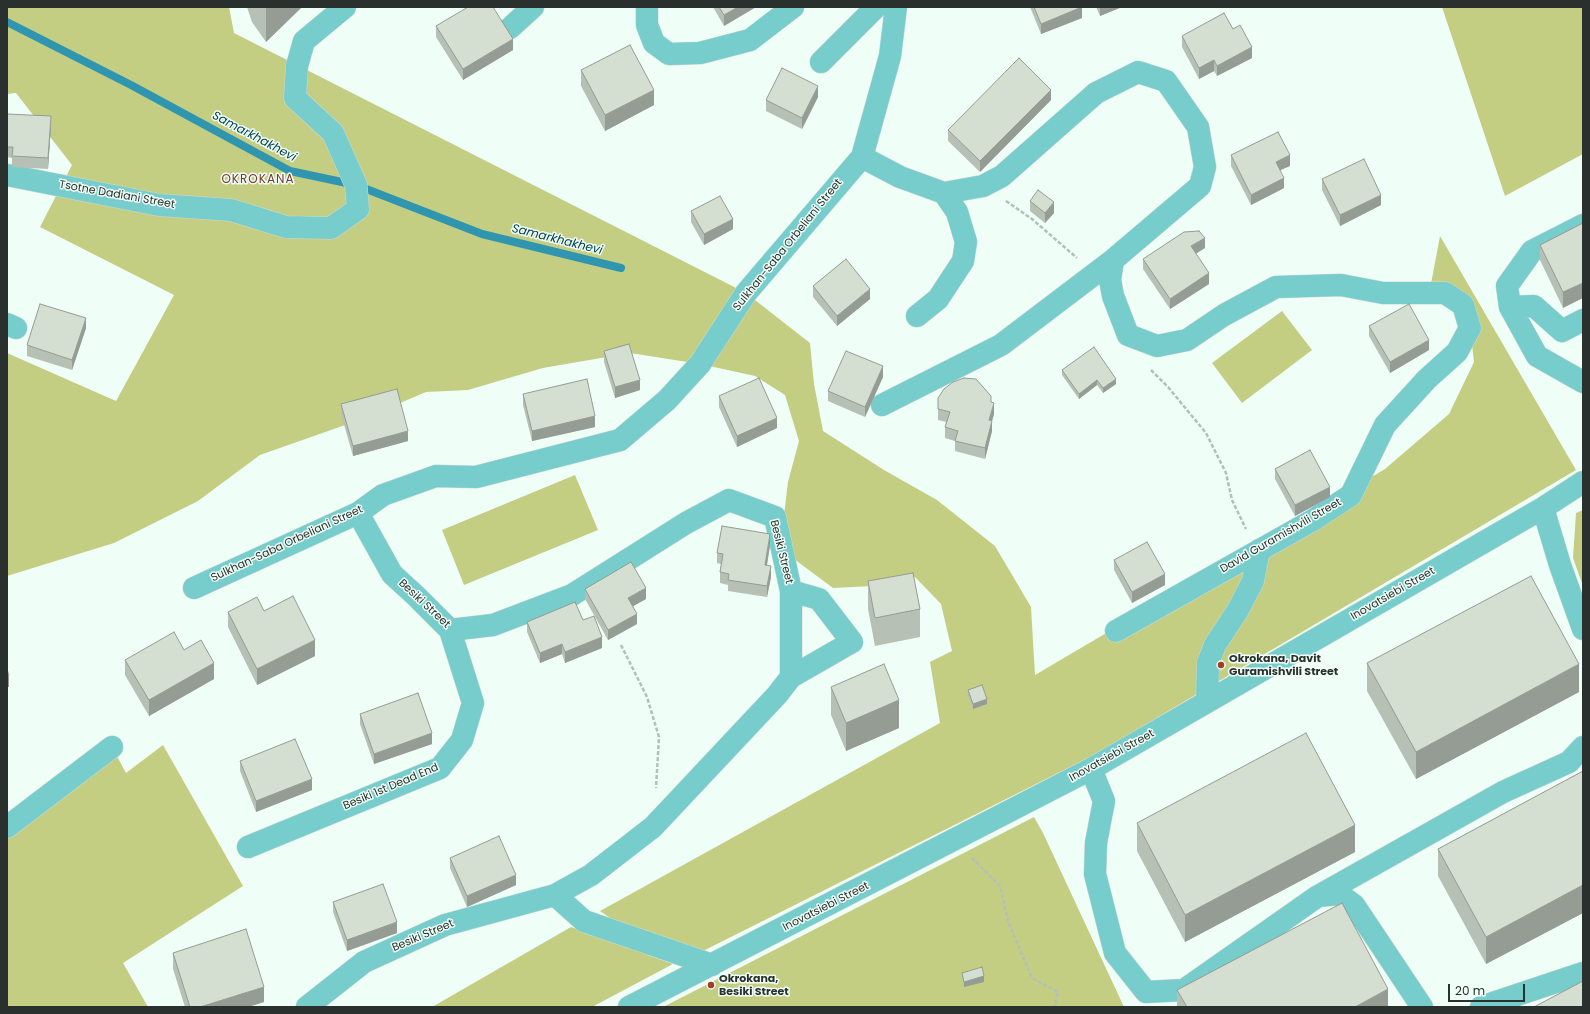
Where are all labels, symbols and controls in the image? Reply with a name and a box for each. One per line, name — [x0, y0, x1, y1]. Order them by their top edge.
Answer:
water label: Samarkhakhevi — [210, 109, 298, 165]
district label: OKROKANA — [221, 173, 295, 187]
street label: Sulkhan-Saba Orbeliani Street — [731, 176, 845, 314]
street label: Tsotne Dadiani Street — [58, 178, 176, 212]
water label: Samarkhakhevi — [510, 222, 604, 258]
street label: David Guramishvili Street — [1218, 496, 1344, 576]
street label: Sulkhan-Saba Orbeliani Street — [209, 503, 365, 585]
street label: Besiki Street — [767, 519, 795, 585]
street label: Inovatsiebi Street — [1349, 565, 1437, 623]
street label: Besiki Street — [396, 577, 452, 631]
place label: Okrokana, Davit Guramishvili Street — [1229, 652, 1338, 678]
marker: Okrokana, Davit Guramishvili Street — [1216, 660, 1226, 670]
street label: Inovatsiebi Street — [1067, 727, 1157, 785]
street label: Besiki 1st Dead End — [341, 761, 441, 813]
street label: Inovatsiebi Street — [781, 880, 871, 934]
street label: Besiki Street — [390, 917, 456, 955]
place label: Okrokana, Besiki Street — [719, 972, 789, 998]
scale bar — [1450, 976, 1527, 1002]
marker: Okrokana, Besiki Street — [706, 980, 716, 990]
text: 20 m — [1455, 982, 1485, 999]

